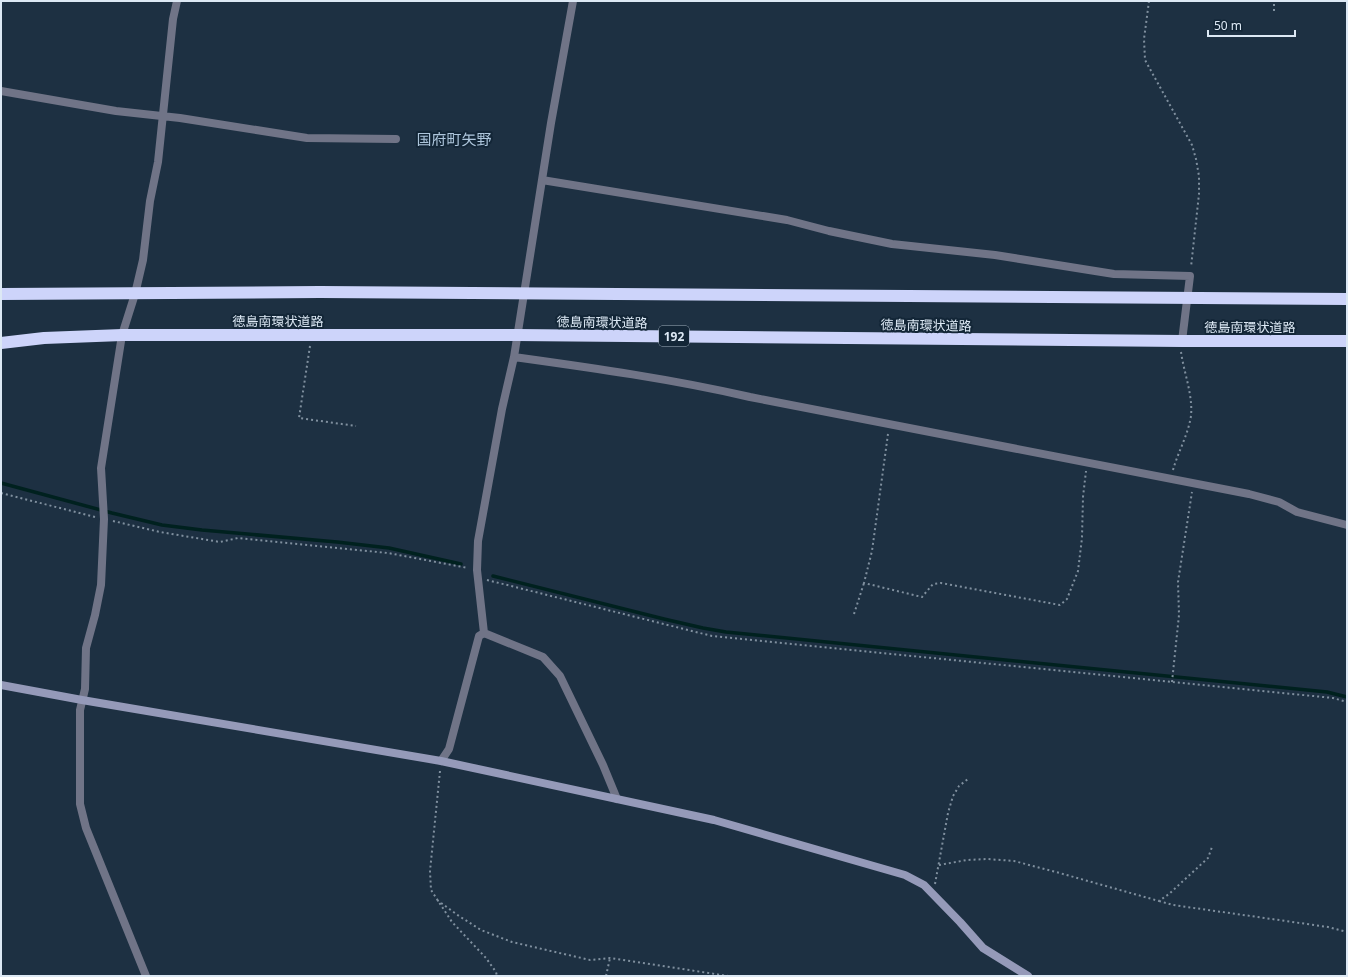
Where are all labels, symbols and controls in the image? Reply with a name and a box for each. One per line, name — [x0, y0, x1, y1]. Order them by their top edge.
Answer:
scale bar — [1208, 12, 1295, 38]
text: 50 m — [1214, 17, 1242, 34]
district label: 国府町矢野 — [416, 129, 492, 149]
street label: 徳島南環状道路 — [232, 312, 324, 330]
street label: 徳島南環状道路 — [556, 312, 648, 332]
street label: 徳島南環状道路 — [880, 315, 972, 335]
street label: 徳島南環状道路 — [1204, 318, 1296, 336]
road number: 192 — [659, 326, 689, 346]

